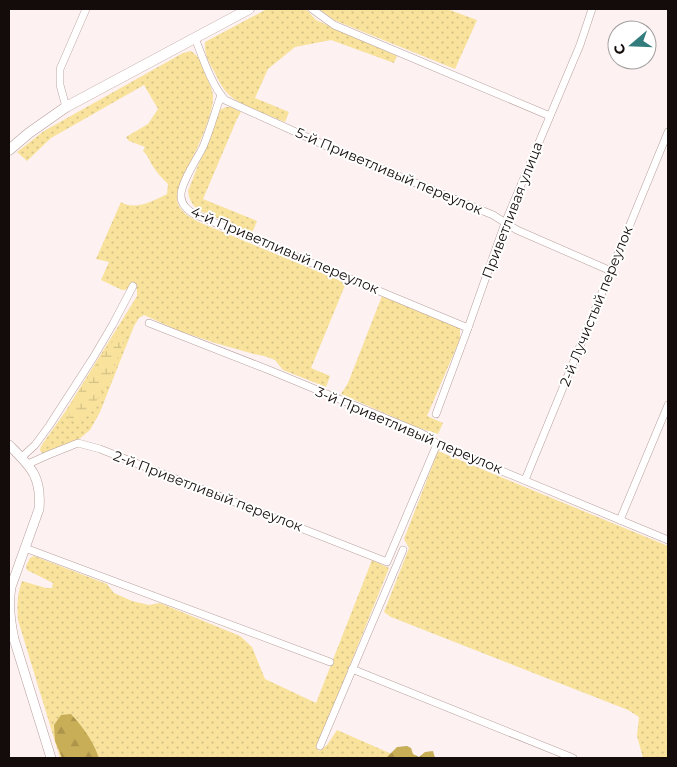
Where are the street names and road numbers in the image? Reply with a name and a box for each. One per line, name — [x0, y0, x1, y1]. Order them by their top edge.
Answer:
street label: 5-й Приветливый переулок — [293, 123, 485, 219]
street label: Приветливая улица — [478, 139, 546, 281]
street label: 4-й Приветливый переулок — [188, 202, 382, 298]
street label: 2-й Лучистый переулок — [556, 223, 636, 389]
street label: 3-й Приветливый переулок — [313, 382, 505, 478]
street label: 2-й Приветливый переулок — [111, 447, 305, 535]

